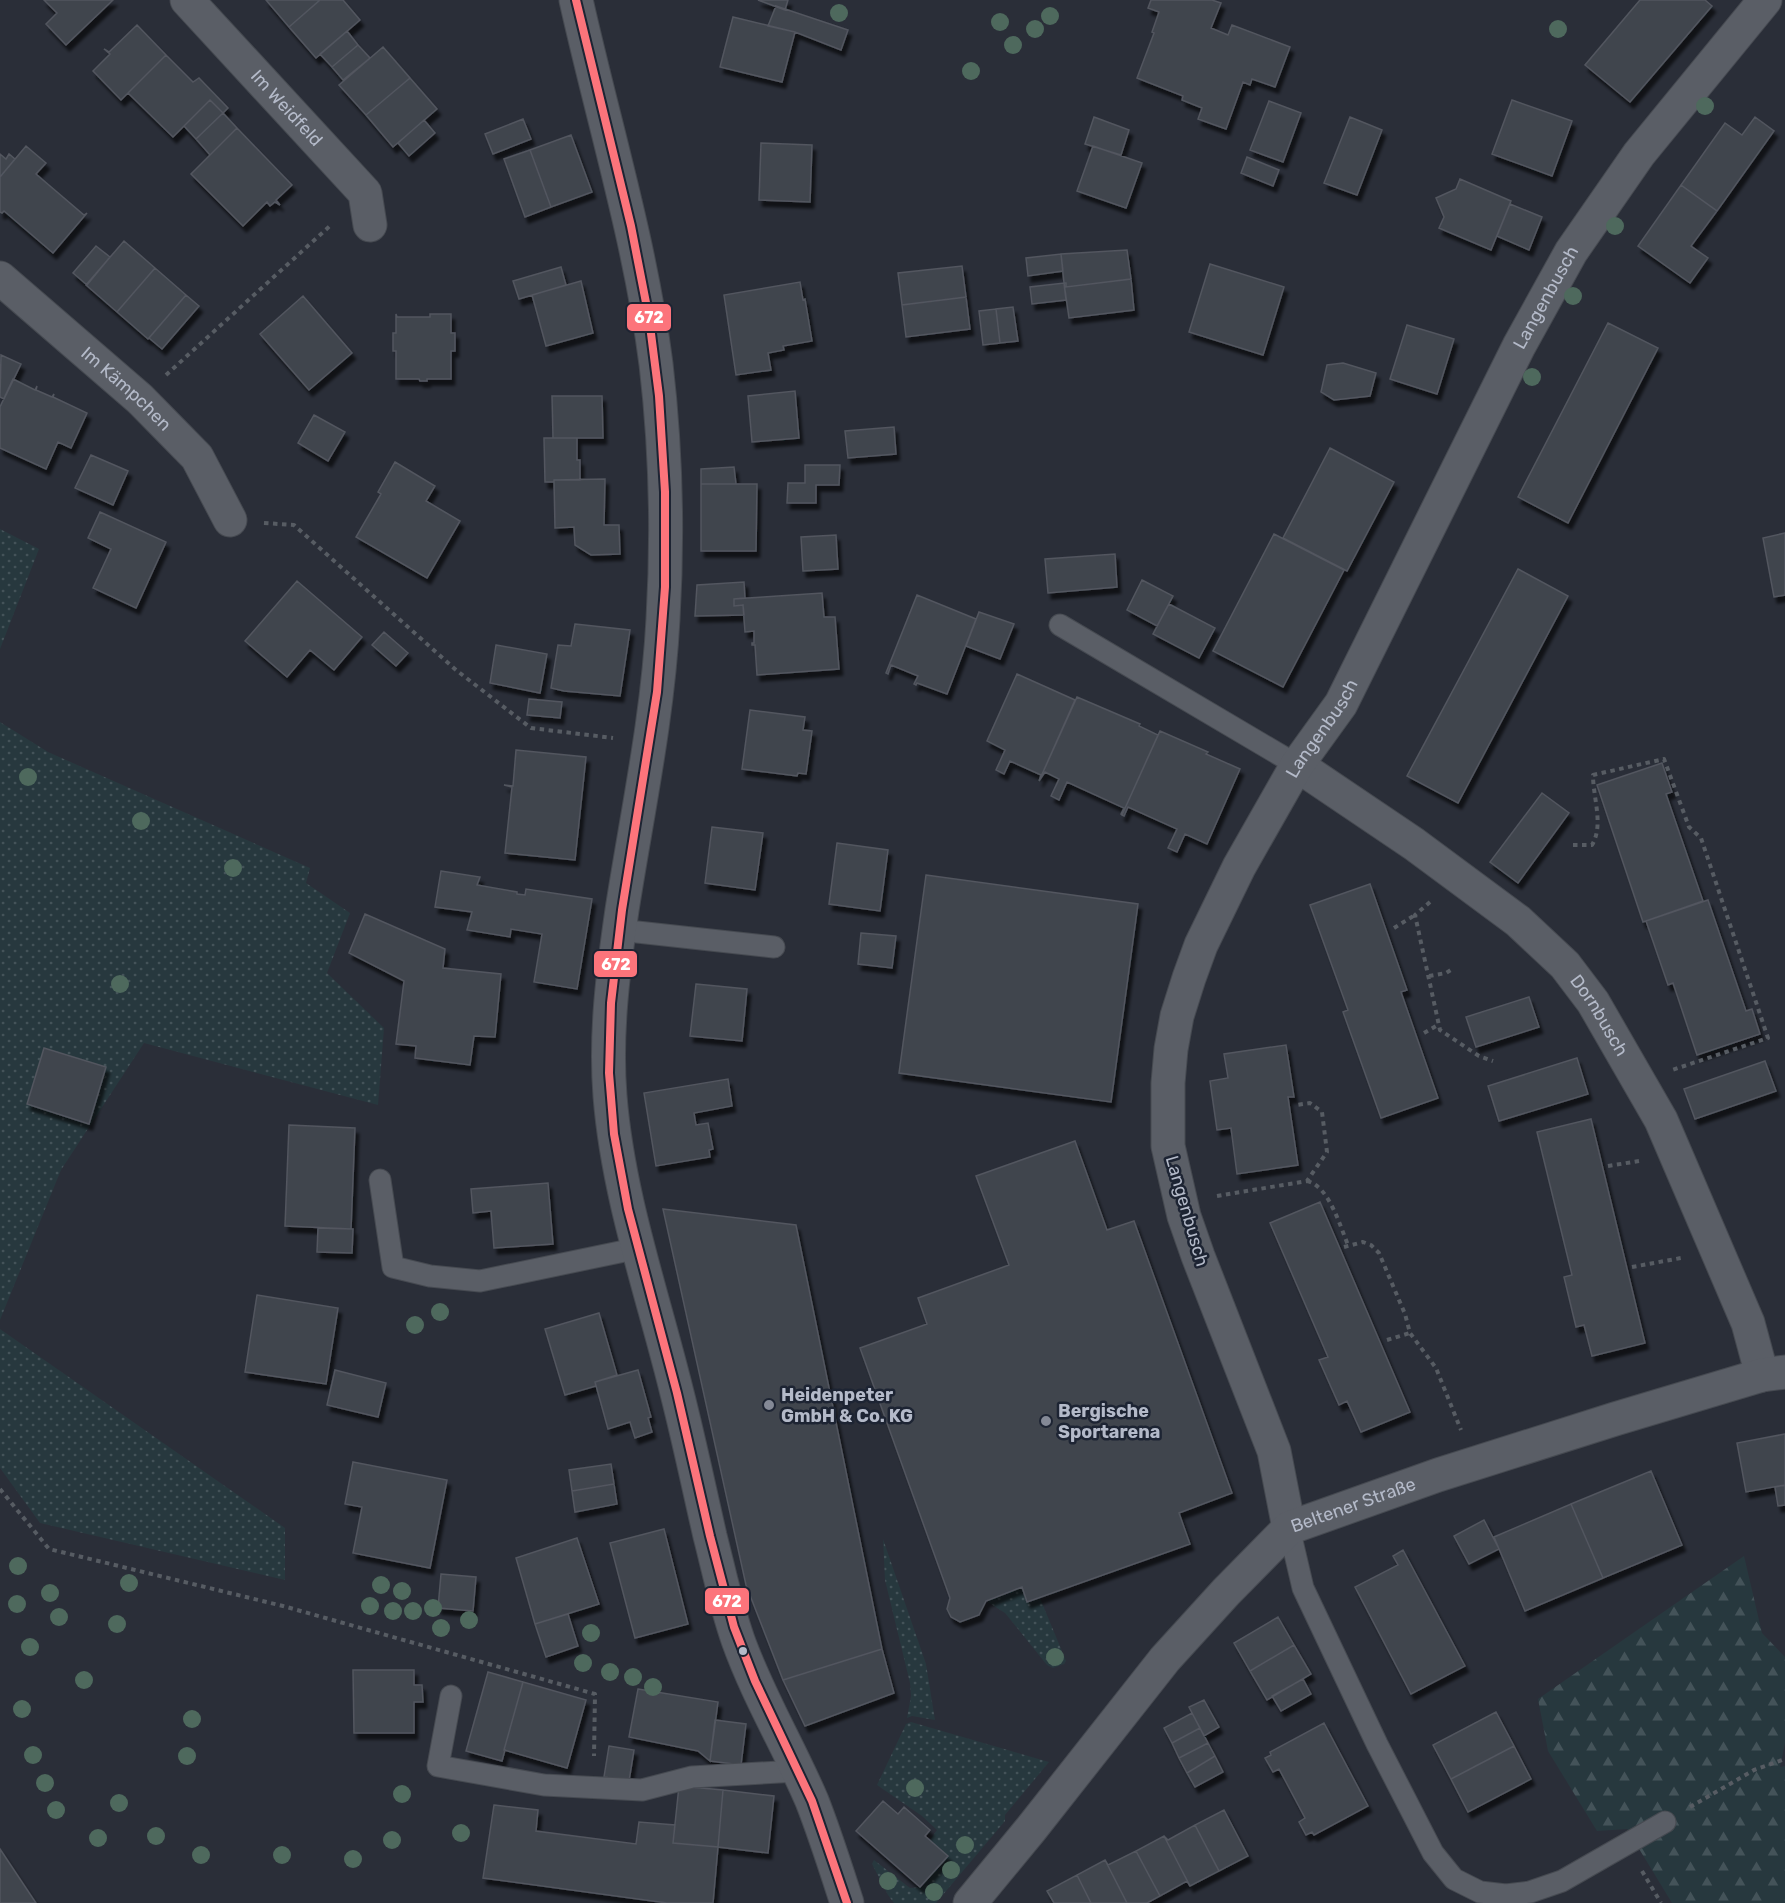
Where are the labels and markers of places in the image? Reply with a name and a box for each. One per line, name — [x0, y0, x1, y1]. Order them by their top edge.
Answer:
place label: Heidenpeter GmbH & Co. KG — [781, 1384, 913, 1427]
marker: Heidenpeter GmbH & Co. KG — [762, 1398, 776, 1412]
place label: Bergische Sportarena — [1058, 1400, 1160, 1443]
marker: Bergische Sportarena — [1039, 1414, 1053, 1428]
unlabelled marker — [737, 1645, 749, 1657]

